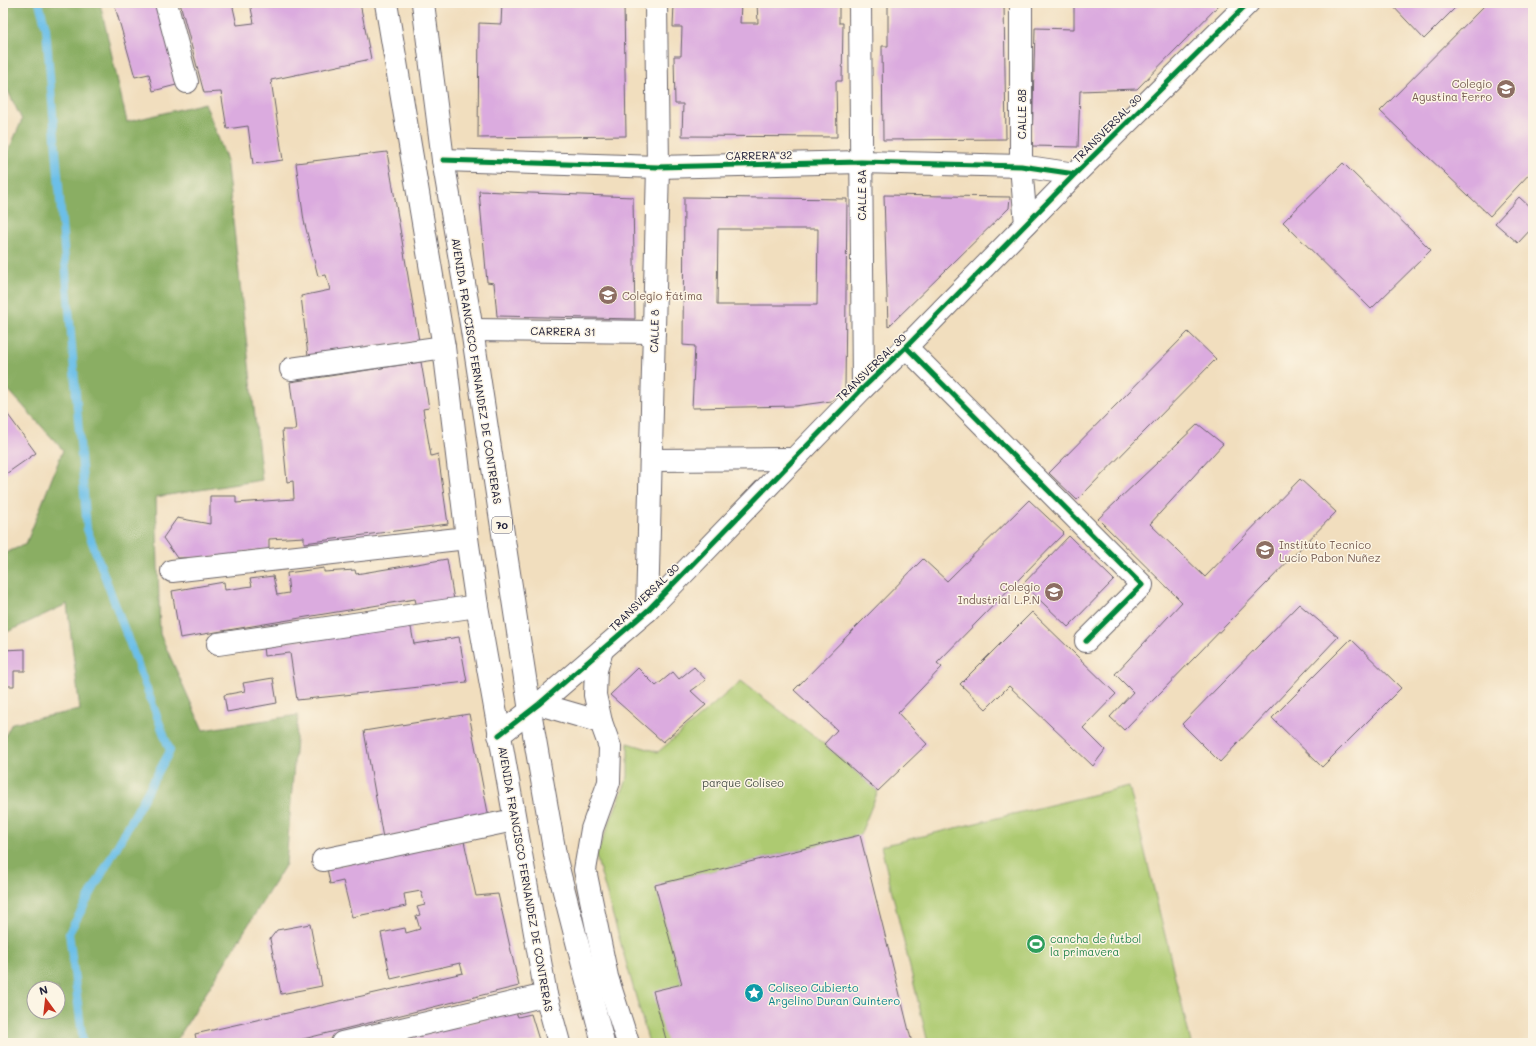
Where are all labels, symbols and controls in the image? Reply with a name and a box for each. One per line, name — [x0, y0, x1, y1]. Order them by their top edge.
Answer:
place label: Colegio Agustina Ferro — [1411, 76, 1492, 104]
school or university icon: Colegio Agustina Ferro — [1495, 78, 1517, 100]
street label: CALLE 8B — [1014, 89, 1029, 139]
street label: TRANSVERSAL 30 — [1069, 90, 1145, 166]
street label: CARRERA 32 — [726, 147, 792, 163]
street label: CALLE 8A — [854, 169, 869, 221]
street label: AVENIDA FRANCISCO FERNANDEZ DE CONTRERAS — [449, 237, 505, 505]
school or university icon: Colegio Fátima — [597, 284, 619, 306]
place label: Colegio Fátima — [622, 288, 703, 303]
street label: CALLE 8 — [646, 309, 662, 353]
street label: CARRERA 31 — [530, 323, 596, 339]
street label: TRANSVERSAL 30 — [833, 330, 909, 404]
road number: 70 — [492, 517, 512, 533]
place label: Instituto Tecnico Lucio Pabon Nuñez — [1279, 537, 1381, 565]
school or university icon: Instituto Tecnico Lucio Pabon Nuñez — [1254, 539, 1276, 561]
street label: TRANSVERSAL 30 — [606, 560, 682, 634]
place label: Colegio Industrial L.P.N — [958, 579, 1040, 607]
school or university icon: Colegio Industrial L.P.N — [1043, 581, 1065, 603]
street label: AVENIDA FRANCISCO FERNANDEZ DE CONTRERAS — [495, 745, 557, 1013]
park label: parque Coliseo — [702, 775, 784, 790]
place label: cancha de futbol la primavera — [1050, 931, 1141, 959]
sports icon: cancha de futbol la primavera — [1025, 933, 1047, 955]
north arrow — [26, 980, 66, 1020]
place label: Coliseo Cubierto Argelino Duran Quintero — [768, 980, 900, 1008]
text: N — [37, 982, 49, 998]
place icon: Coliseo Cubierto Argelino Duran Quintero — [743, 982, 765, 1004]

